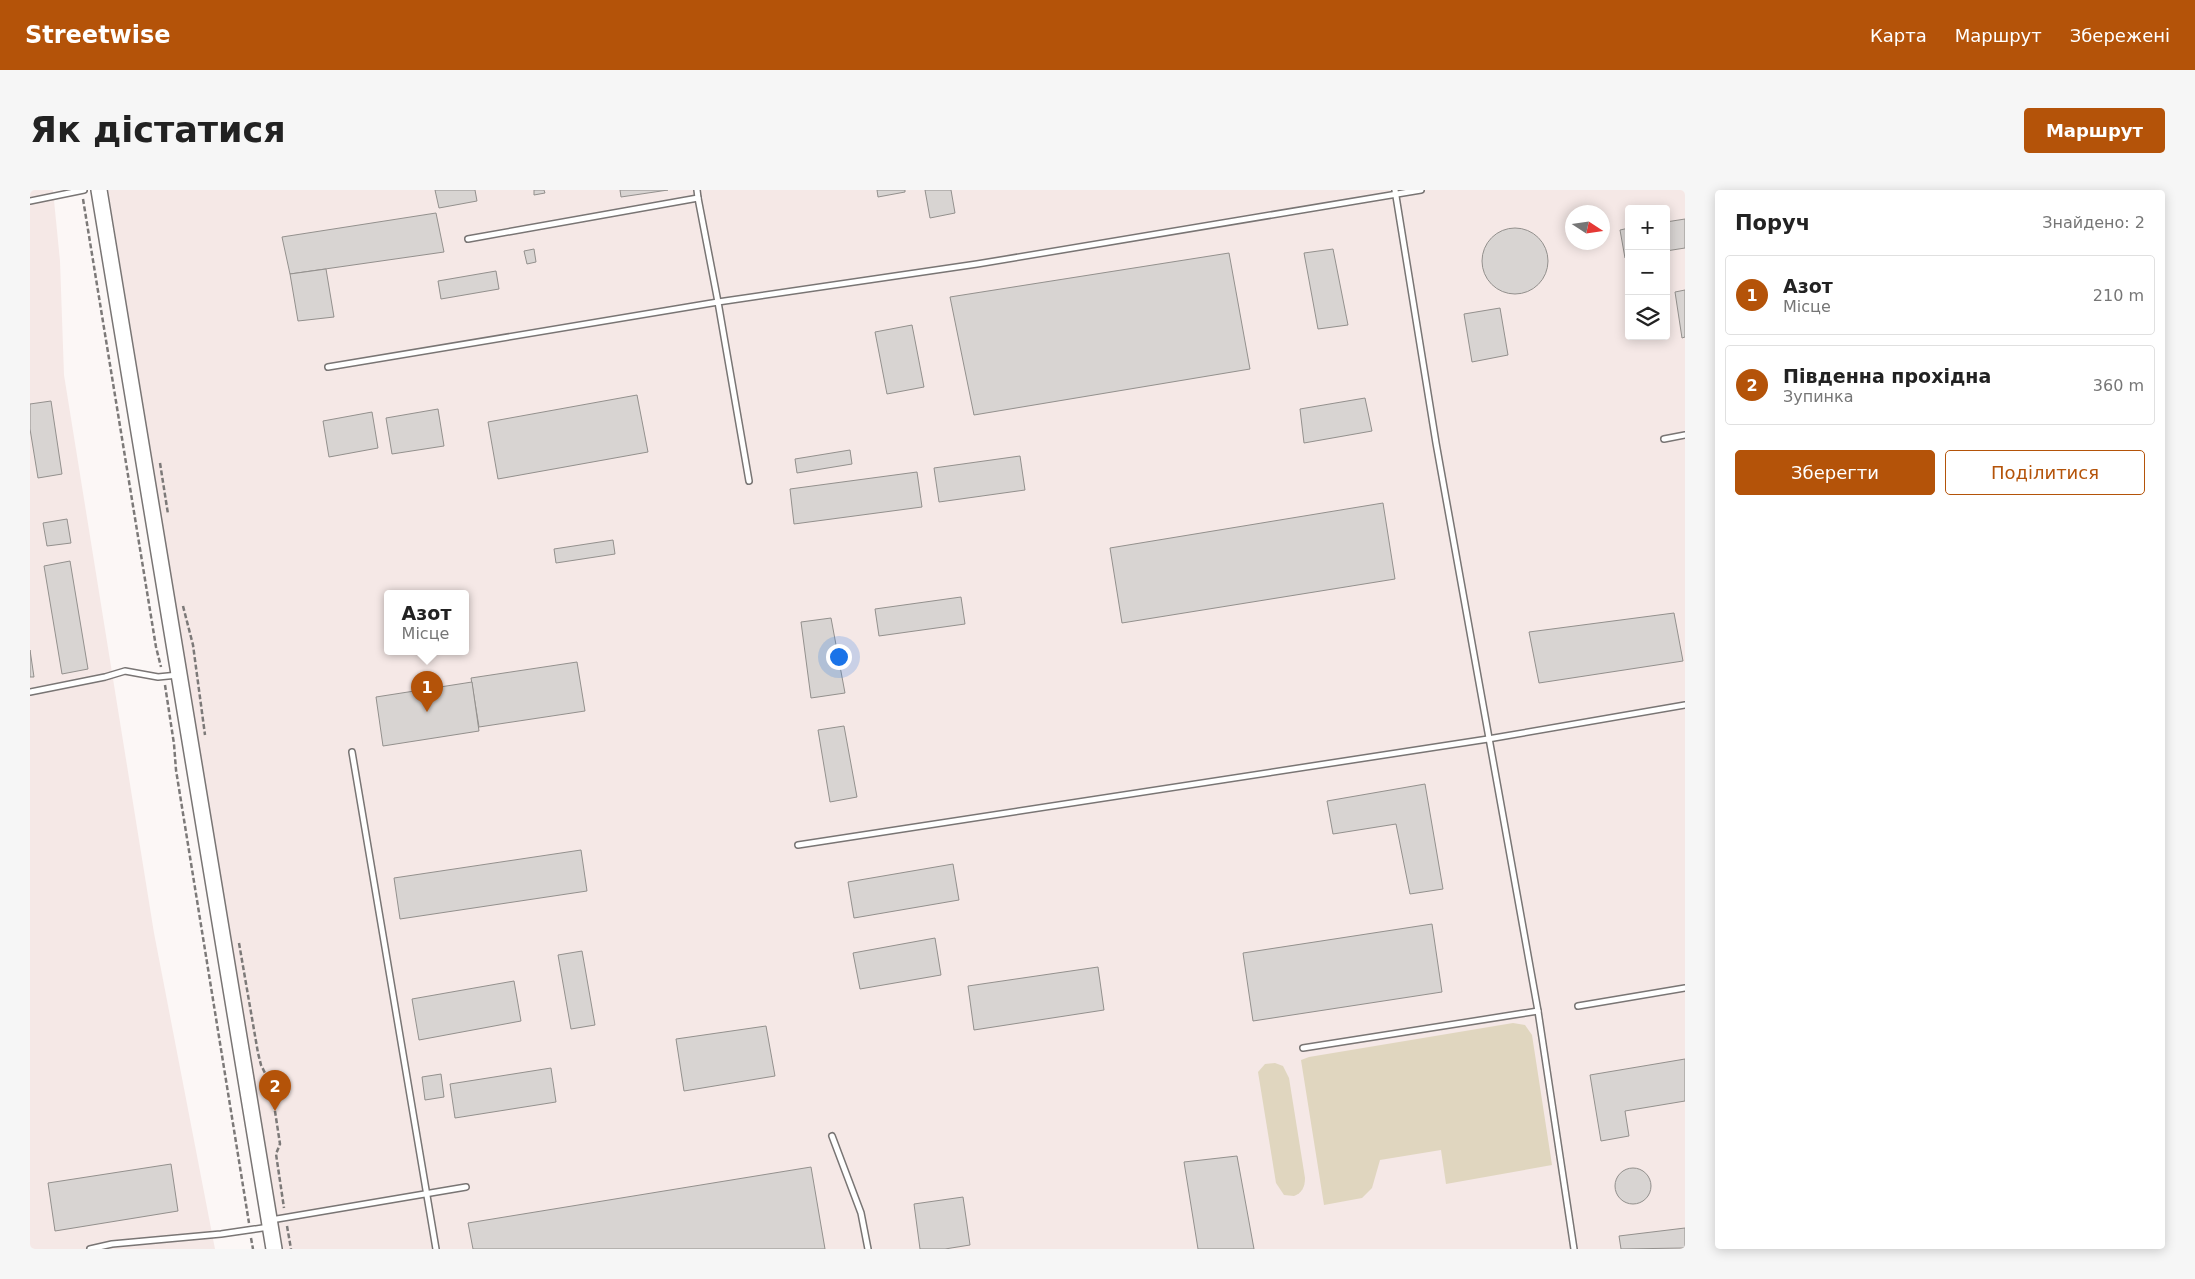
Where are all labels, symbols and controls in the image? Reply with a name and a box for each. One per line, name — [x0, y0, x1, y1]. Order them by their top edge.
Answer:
text: Streetwise — [25, 21, 171, 49]
text: Карта — [1870, 25, 1927, 46]
text: Маршрут — [1955, 25, 2042, 46]
text: Збережені — [2070, 25, 2170, 46]
button: Маршрут — [2024, 108, 2165, 153]
text: Як дістатися — [30, 110, 286, 150]
north arrow — [1565, 205, 1610, 250]
map controls — [1625, 205, 1670, 340]
button: + — [1625, 205, 1670, 250]
text: Поруч — [1735, 211, 1810, 235]
text: Знайдено: 2 — [2042, 213, 2145, 232]
button: − — [1625, 250, 1670, 295]
text: Азот — [1783, 275, 1833, 297]
text: 1 — [1746, 286, 1758, 305]
text: 210 m — [2093, 286, 2144, 305]
button: layers — [1625, 295, 1670, 340]
text: Місце — [1783, 297, 1831, 316]
text: Південна прохідна — [1783, 365, 1991, 387]
text: 2 — [1746, 376, 1758, 395]
text: 360 m — [2093, 376, 2144, 395]
text: Зупинка — [1783, 387, 1854, 406]
button: Зберегти — [1735, 450, 1935, 495]
button: Поділитися — [1945, 450, 2145, 495]
popup — [384, 590, 469, 655]
text: Азот — [402, 602, 451, 624]
text: Місце — [402, 624, 449, 643]
your location — [826, 644, 852, 670]
pin: 1 — [411, 671, 443, 712]
pin: 2 — [259, 1070, 291, 1111]

